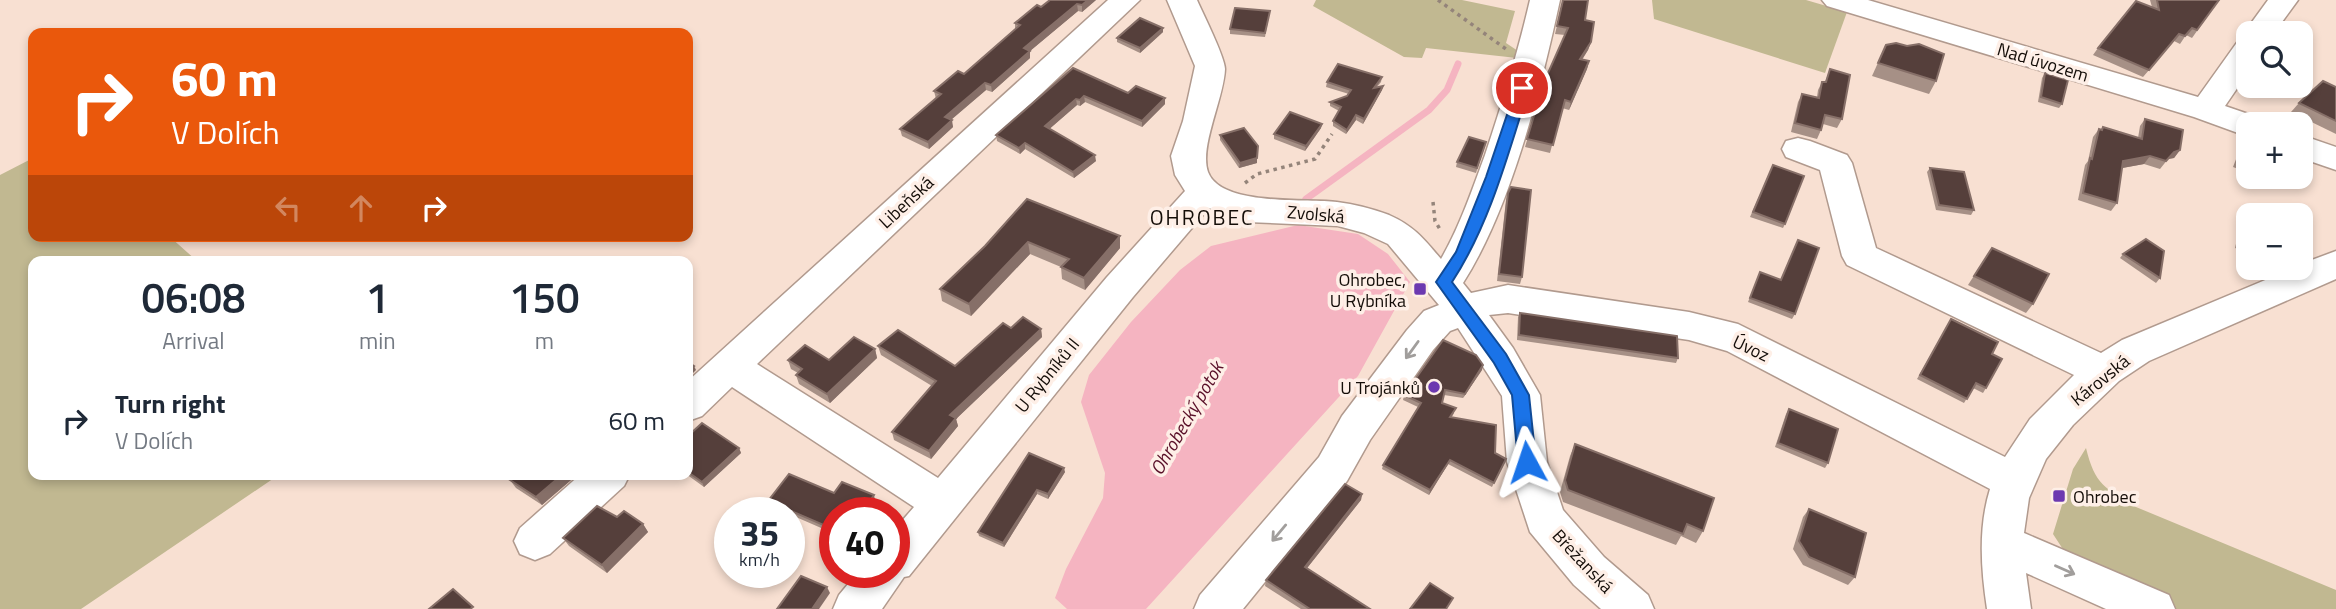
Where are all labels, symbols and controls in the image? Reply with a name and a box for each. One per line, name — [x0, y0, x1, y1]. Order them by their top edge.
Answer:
map controls — [2236, 21, 2313, 280]
button: search — [2236, 21, 2313, 98]
street label: Nad úvozem — [1994, 35, 2092, 89]
text: 60 m — [171, 40, 278, 115]
icon: right — [56, 56, 147, 147]
pin — [1492, 58, 1552, 118]
icon: arrive — [1503, 69, 1541, 107]
text: V Dolích — [171, 108, 280, 156]
button: + — [2236, 112, 2313, 189]
street label: Libeňská — [872, 169, 940, 235]
icon: left — [269, 189, 307, 227]
icon: ahead — [342, 189, 380, 227]
icon: right — [415, 189, 453, 227]
street label: Zvolská — [1286, 198, 1346, 230]
district label: OHROBEC — [1150, 201, 1254, 233]
button: − — [2236, 203, 2313, 280]
text: 06:08 — [141, 265, 246, 329]
text: 1 — [366, 265, 389, 329]
text: 150 — [509, 265, 580, 329]
place label: Ohrobec, U Rybníka — [1330, 266, 1406, 314]
marker: Ohrobec, U Rybníka — [1412, 281, 1428, 297]
text: Arrival — [162, 323, 225, 358]
text: min — [359, 323, 396, 358]
text: m — [535, 323, 554, 358]
street label: Úvoz — [1728, 328, 1774, 368]
street label: U Rybníků II — [1008, 332, 1086, 418]
one-way arrow — [1405, 340, 1419, 359]
street label: Károvská — [2065, 348, 2135, 412]
water label: Ohrobecký potok — [1142, 354, 1231, 480]
place label: U Trojánků — [1340, 374, 1420, 401]
marker: U Trojánků — [1426, 379, 1442, 395]
text: Turn right — [115, 384, 226, 423]
text: 60 m — [608, 401, 665, 440]
icon: right — [56, 402, 94, 440]
text: V Dolích — [115, 423, 193, 458]
position arrow — [1490, 425, 1564, 499]
place label: Ohrobec — [2073, 483, 2137, 510]
marker: Ohrobec — [2051, 488, 2067, 504]
speed limit sign: 40 — [819, 497, 910, 588]
text: 35 — [740, 506, 779, 560]
street label: Břežanská — [1546, 523, 1620, 599]
one-way arrow — [1271, 524, 1287, 542]
text: km/h — [739, 546, 780, 573]
one-way arrow — [2054, 564, 2075, 577]

